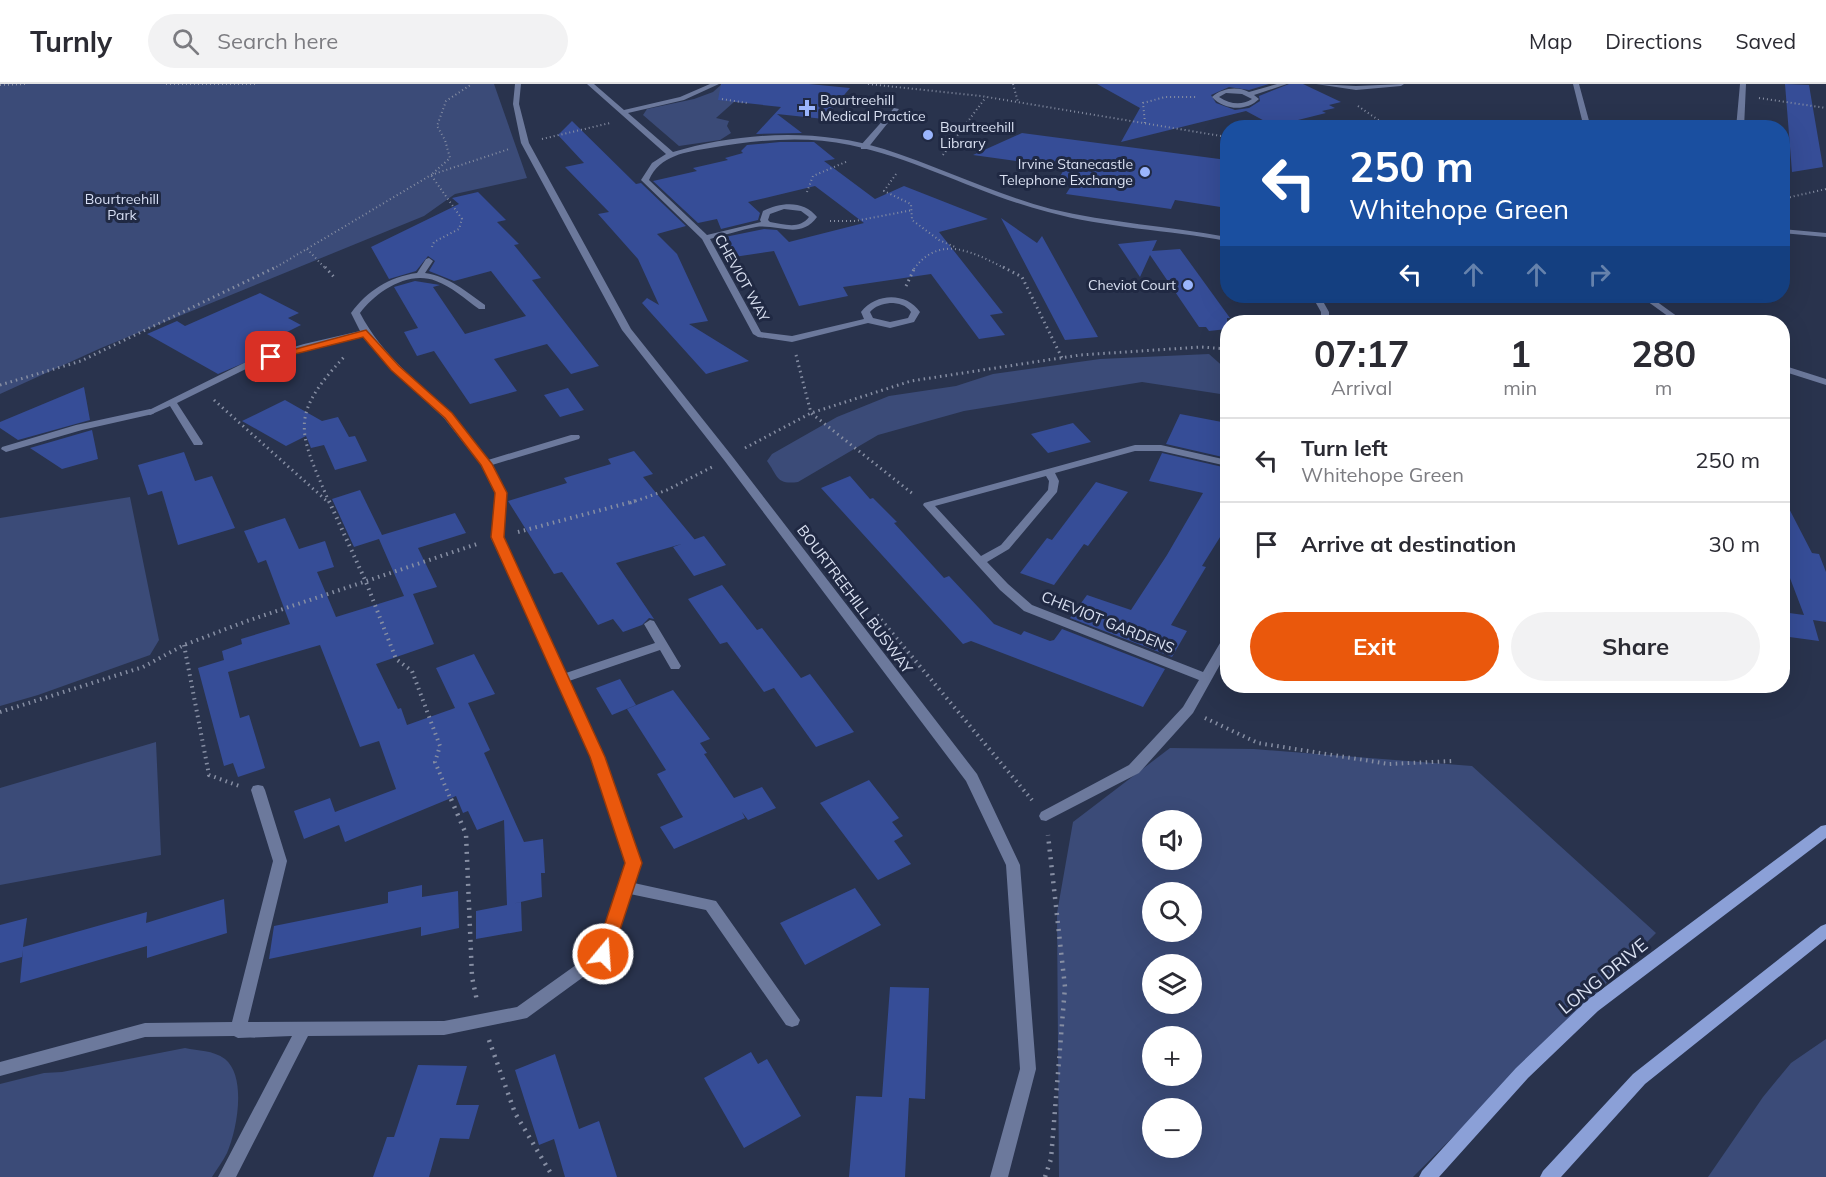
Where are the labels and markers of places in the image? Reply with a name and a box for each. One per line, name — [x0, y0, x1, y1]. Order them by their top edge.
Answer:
place label: Bourtreehill Medical Practice — [820, 91, 926, 125]
marker: Bourtreehill Medical Practice — [798, 99, 816, 117]
place label: Bourtreehill Library — [940, 118, 1014, 152]
marker: Bourtreehill Library — [921, 128, 935, 142]
place label: Irvine Stanecastle Telephone Exchange — [1000, 155, 1133, 189]
marker: Irvine Stanecastle Telephone Exchange — [1138, 165, 1152, 179]
place label: Cheviot Court — [1088, 276, 1176, 294]
marker: Cheviot Court — [1181, 278, 1195, 292]
pin — [245, 331, 296, 382]

